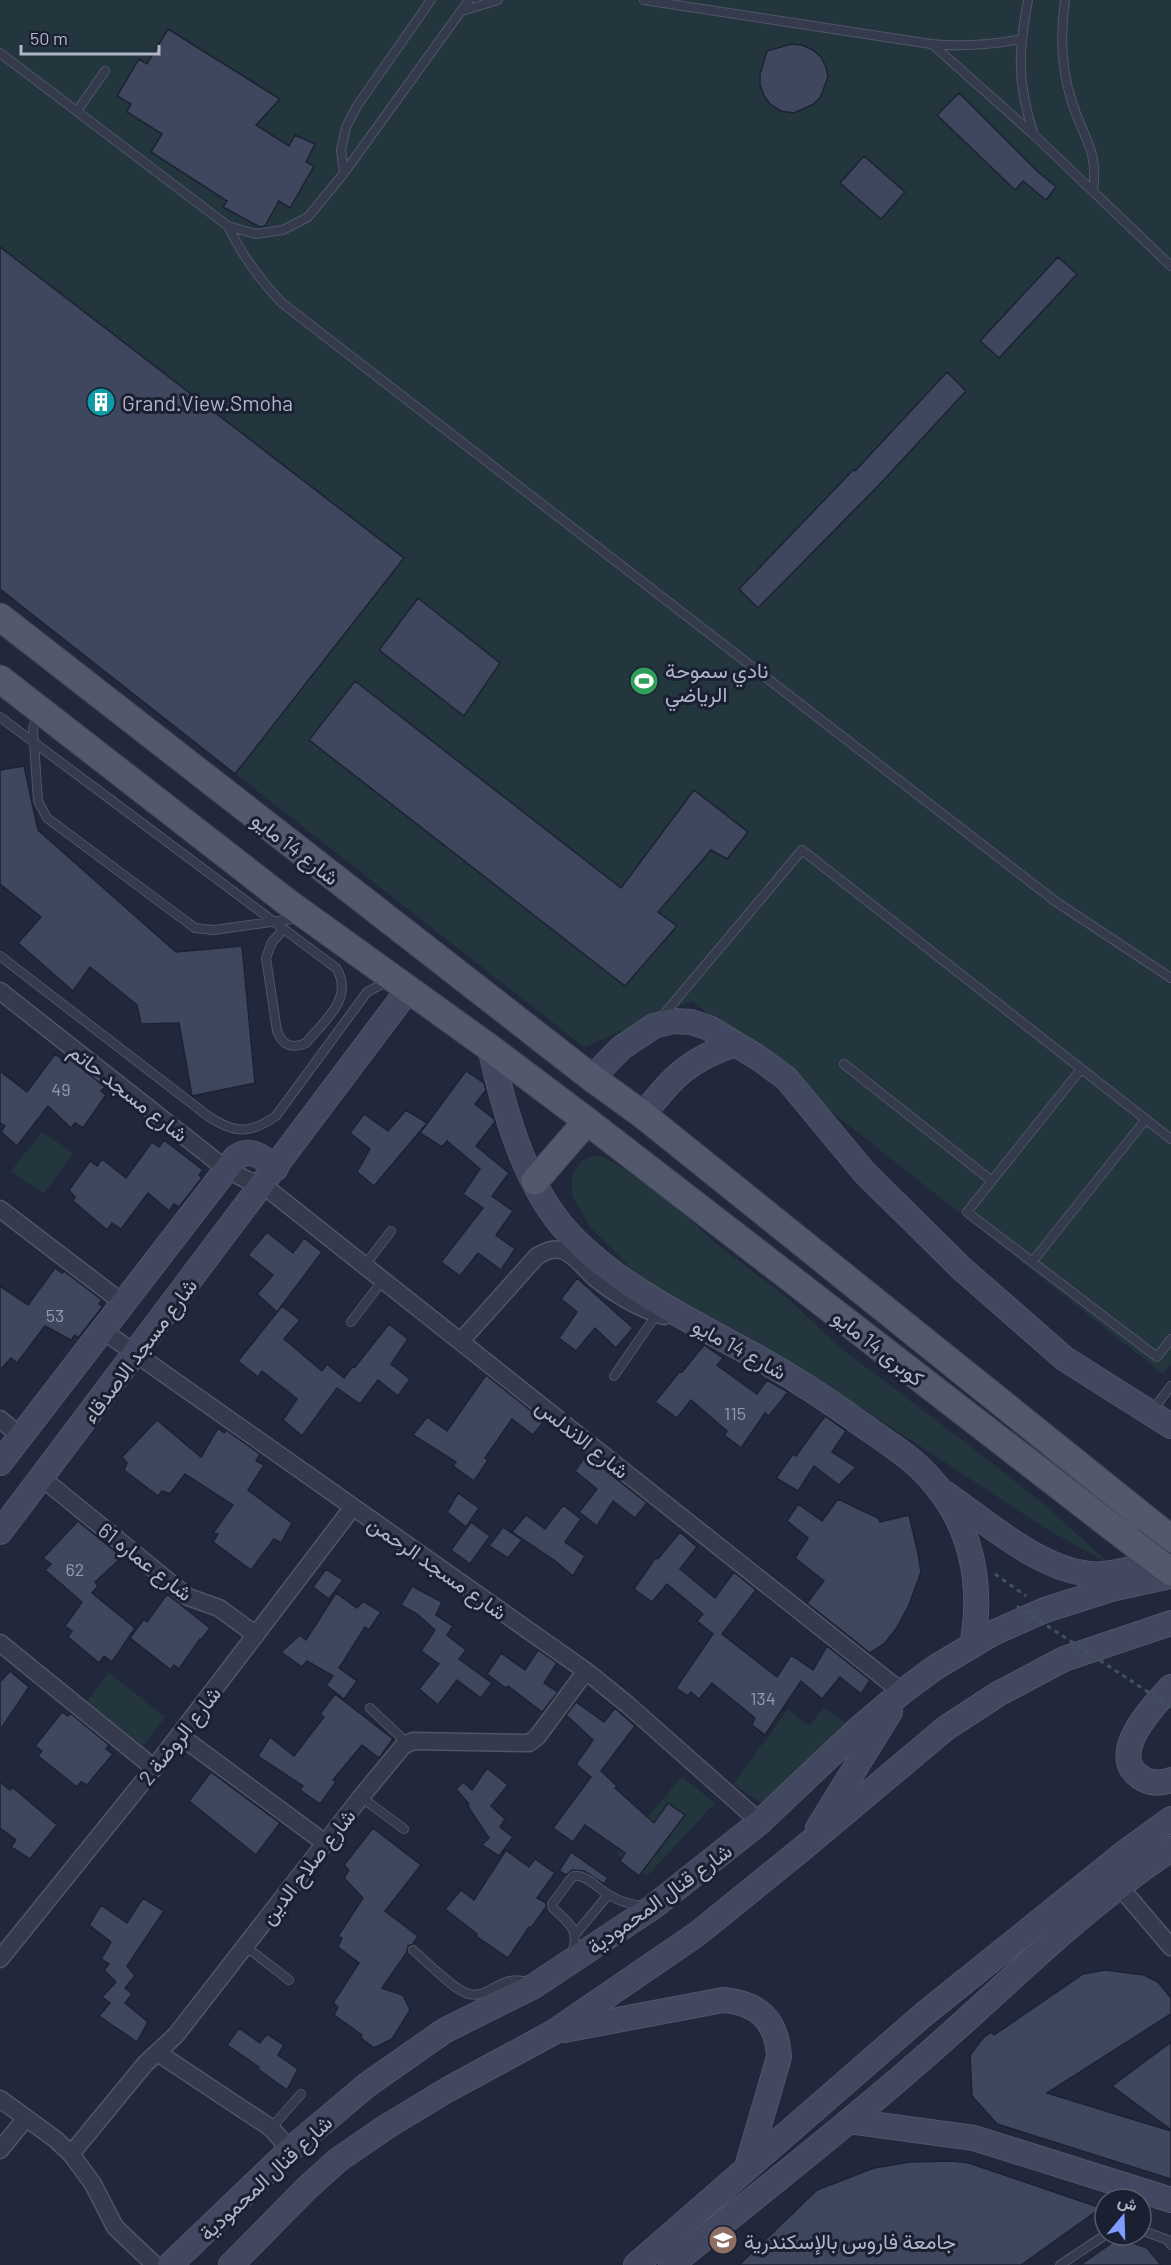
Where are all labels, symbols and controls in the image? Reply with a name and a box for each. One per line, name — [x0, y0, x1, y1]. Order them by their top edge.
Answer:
scale bar — [21, 18, 159, 56]
text: 50 m — [30, 27, 68, 49]
building icon: Grand.View.Smoha — [85, 386, 117, 418]
place label: Grand.View.Smoha — [122, 390, 293, 415]
place label: نادي سموحة الرياضي — [665, 657, 768, 712]
sports icon: نادي سموحة الرياضي — [628, 665, 660, 697]
street label: شارع 14 مايو — [246, 806, 344, 892]
street label: شارع مسجد حاتم — [63, 1038, 194, 1149]
house number: 49 — [51, 1078, 71, 1100]
street label: شارع مسجد الاصدقاء — [77, 1273, 204, 1429]
house number: 53 — [46, 1304, 64, 1326]
street label: كوبرى 14 مايو — [827, 1304, 930, 1392]
street label: شارع 14 مايو — [687, 1312, 791, 1387]
street label: شارع الاندلس — [530, 1393, 635, 1485]
house number: 115 — [724, 1402, 746, 1424]
street label: شارع مسجد الرحمن — [362, 1510, 512, 1627]
street label: شارع عماره 61 — [92, 1517, 198, 1608]
house number: 62 — [66, 1558, 84, 1580]
street label: شارع الروضة 2 — [133, 1681, 228, 1791]
house number: 134 — [750, 1687, 776, 1709]
street label: شارع صلاح الدين — [254, 1803, 362, 1930]
street label: شارع قنال المحمودية — [582, 1837, 738, 1961]
street label: شارع قنال المحمودية — [193, 2109, 339, 2247]
north arrow — [1093, 2187, 1153, 2247]
text: ش — [1116, 2190, 1140, 2215]
school or university icon: جامعة فاروس بالإسكندرية — [707, 2224, 739, 2256]
place label: جامعة فاروس بالإسكندرية — [744, 2228, 956, 2256]

